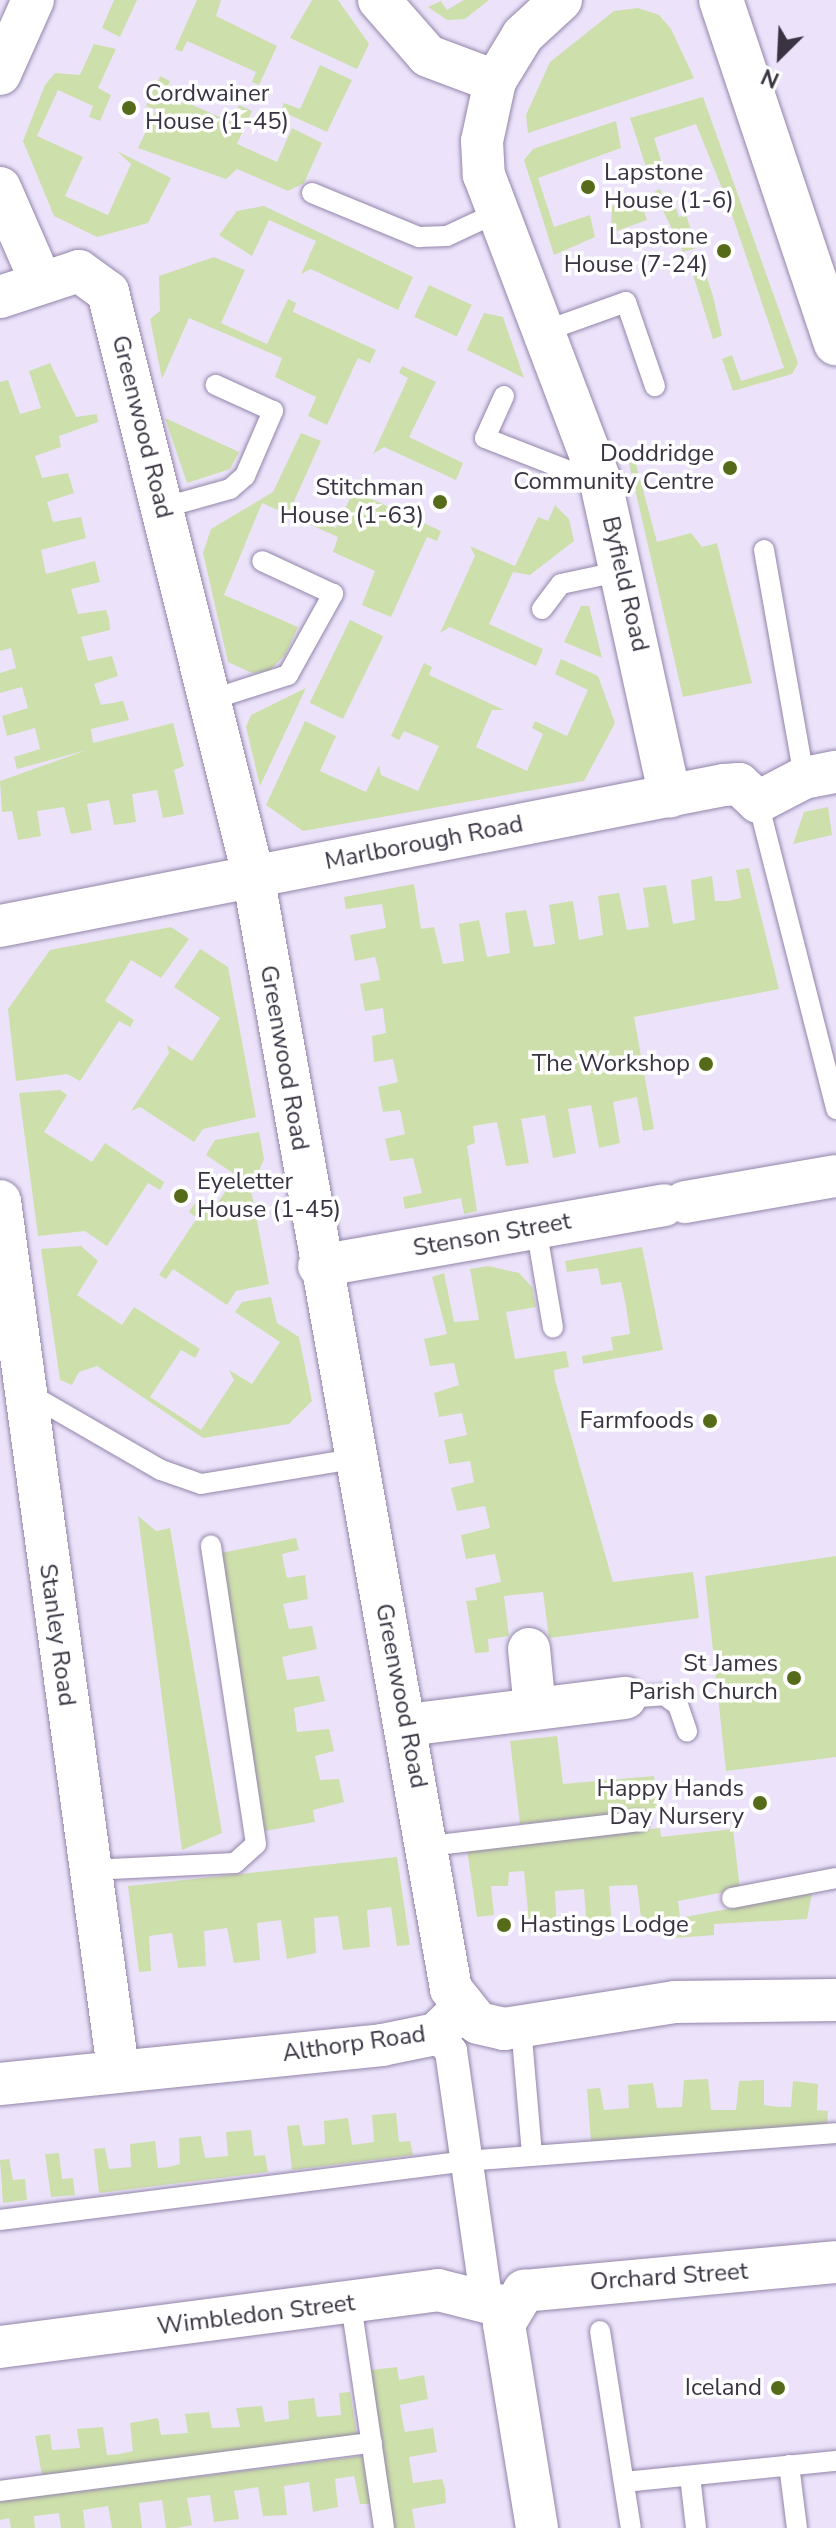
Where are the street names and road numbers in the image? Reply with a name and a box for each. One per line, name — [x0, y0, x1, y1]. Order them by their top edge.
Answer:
street label: Greenwood Road — [105, 333, 179, 521]
street label: Byfield Road — [595, 514, 655, 654]
street label: Marlborough Road — [322, 810, 526, 876]
street label: Greenwood Road — [254, 963, 314, 1153]
street label: Stenson Street — [411, 1207, 573, 1263]
street label: Stanley Road — [33, 1562, 81, 1708]
street label: Greenwood Road — [369, 1601, 433, 1791]
street label: Althorp Road — [281, 2020, 427, 2068]
street label: Orchard Street — [589, 2257, 749, 2297]
street label: Wimbledon Street — [156, 2289, 356, 2341]

